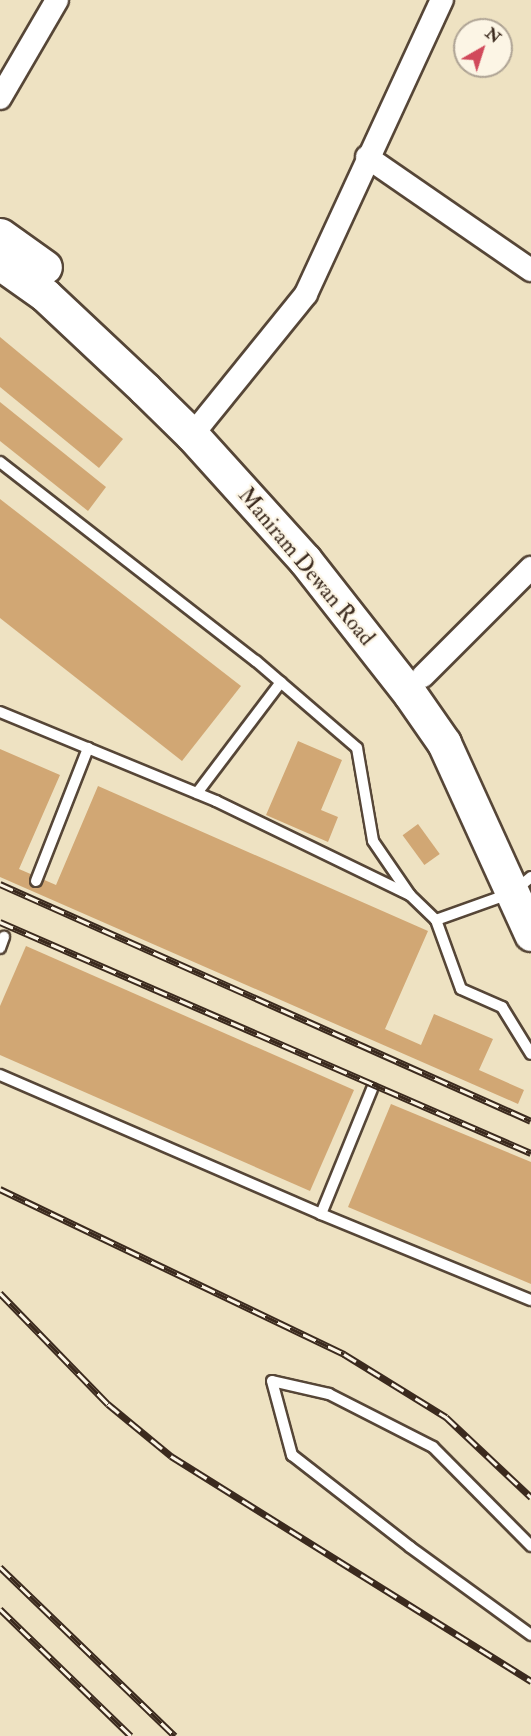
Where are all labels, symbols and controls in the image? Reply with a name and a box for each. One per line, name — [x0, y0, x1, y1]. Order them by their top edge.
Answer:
north arrow — [453, 18, 513, 78]
text: N — [481, 23, 505, 48]
street label: Maniram Dewan Road — [232, 483, 380, 651]

